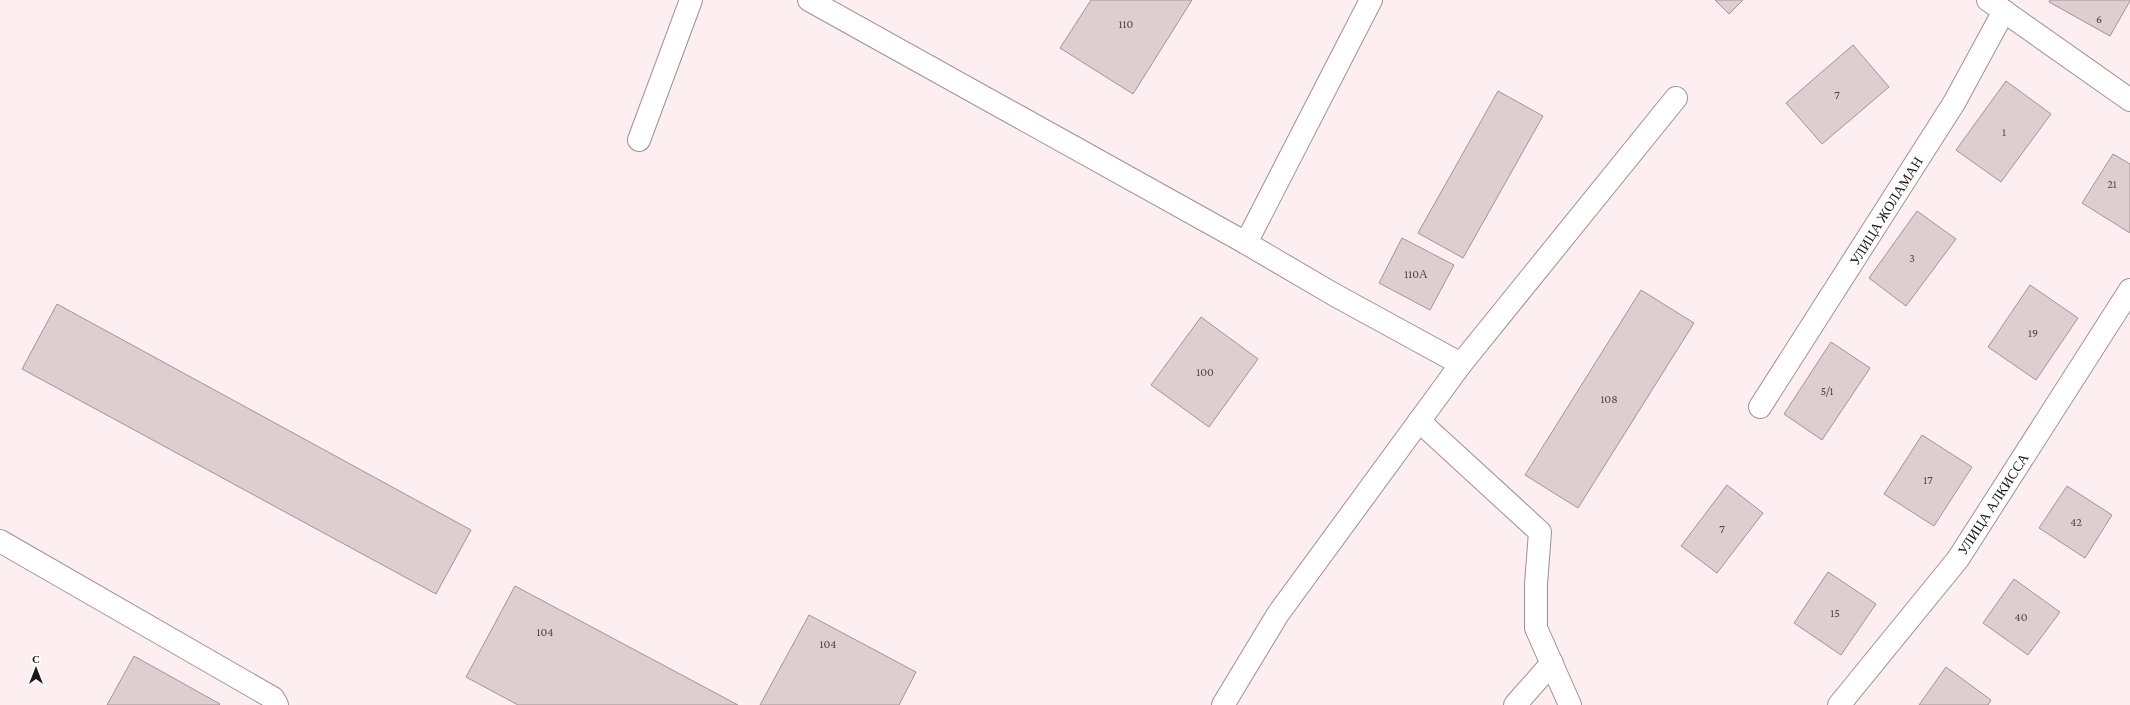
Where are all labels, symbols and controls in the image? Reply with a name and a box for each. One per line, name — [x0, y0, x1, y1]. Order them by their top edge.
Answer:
house number: 6 — [2096, 12, 2102, 26]
house number: 110 — [1119, 17, 1134, 31]
house number: 7 — [1834, 88, 1840, 102]
house number: 1 — [2002, 125, 2006, 139]
street label: УЛИЦА ЖОЛАМАН — [1846, 154, 1926, 268]
house number: 21 — [2107, 177, 2117, 191]
house number: 3 — [1909, 251, 1915, 265]
house number: 110А — [1404, 267, 1428, 281]
house number: 19 — [2028, 326, 2038, 340]
house number: 100 — [1196, 365, 1214, 379]
house number: 5/1 — [1820, 384, 1834, 398]
house number: 108 — [1600, 392, 1618, 406]
street label: УЛИЦА АЛКИССА — [1954, 449, 2032, 558]
house number: 17 — [1923, 473, 1933, 487]
house number: 42 — [2070, 515, 2082, 529]
house number: 7 — [1719, 522, 1725, 536]
house number: 15 — [1830, 606, 1840, 620]
house number: 40 — [2015, 610, 2028, 624]
house number: 104 — [537, 625, 553, 639]
house number: 104 — [820, 637, 836, 651]
north arrow — [16, 649, 56, 689]
text: С — [32, 653, 40, 665]

